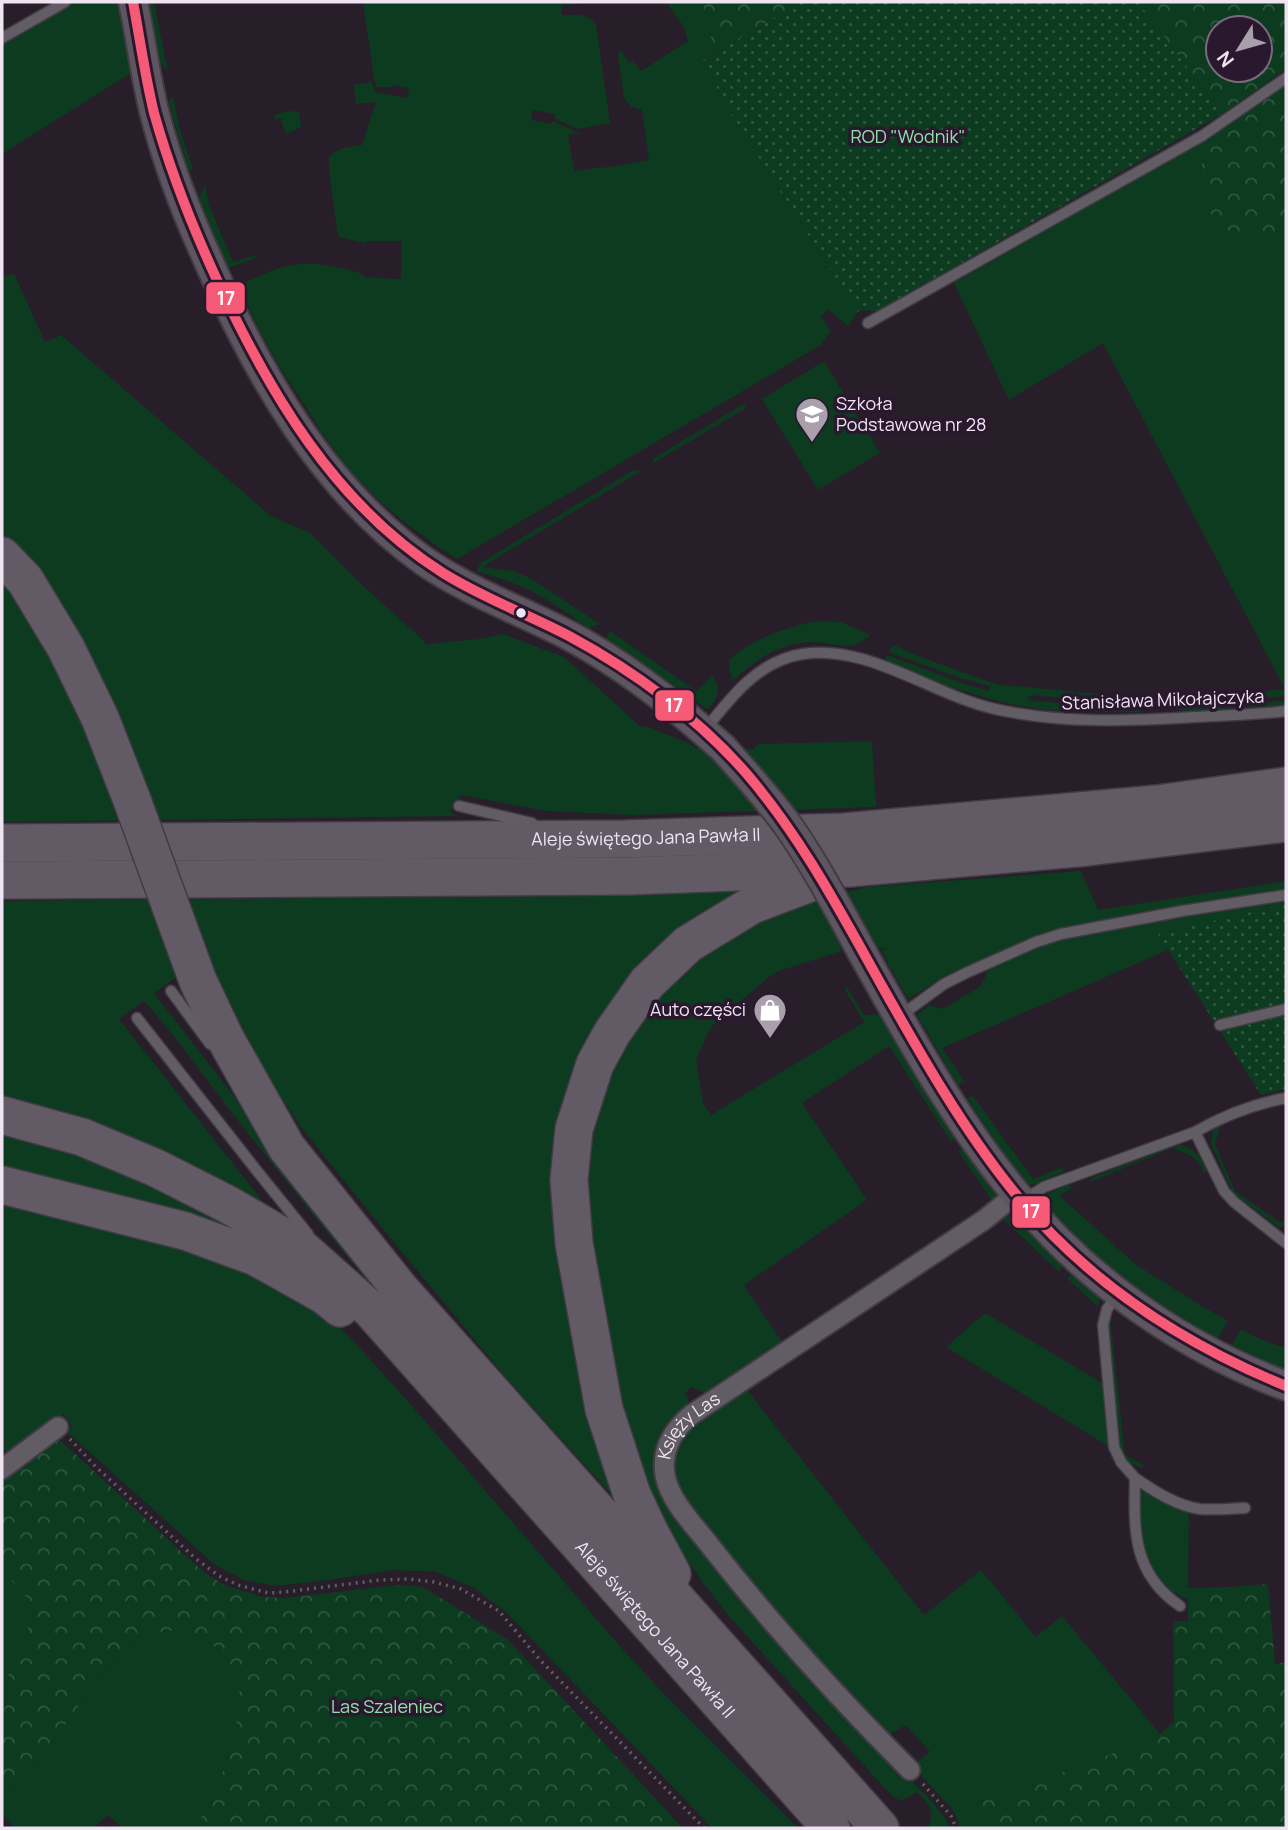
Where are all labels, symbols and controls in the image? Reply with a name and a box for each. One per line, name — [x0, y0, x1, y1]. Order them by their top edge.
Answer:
north arrow — [1204, 14, 1274, 84]
text: N — [1211, 46, 1240, 73]
park label: ROD "Wodnik" — [850, 124, 966, 148]
line badge: 17 — [205, 281, 246, 315]
text: 17 — [217, 285, 235, 311]
place label: Szkoła Podstawowa nr 28 — [836, 391, 987, 436]
school or university icon: Szkoła Podstawowa nr 28 — [793, 395, 831, 444]
unlabelled marker — [514, 606, 528, 620]
street label: Stanisława Mikołajczyka — [1061, 683, 1265, 715]
line badge: 17 — [654, 689, 695, 722]
text: 17 — [665, 692, 683, 718]
street label: Aleje świętego Jana Pawła II — [531, 822, 761, 851]
shop icon: Auto części — [751, 991, 789, 1040]
place label: Auto części — [650, 997, 746, 1021]
line badge: 17 — [1011, 1195, 1051, 1229]
text: 17 — [1022, 1198, 1040, 1224]
street label: Księży Las — [652, 1386, 724, 1461]
street label: Aleje świętego Jana Pawła II — [570, 1535, 741, 1723]
park label: Las Szaleniec — [331, 1694, 443, 1718]

